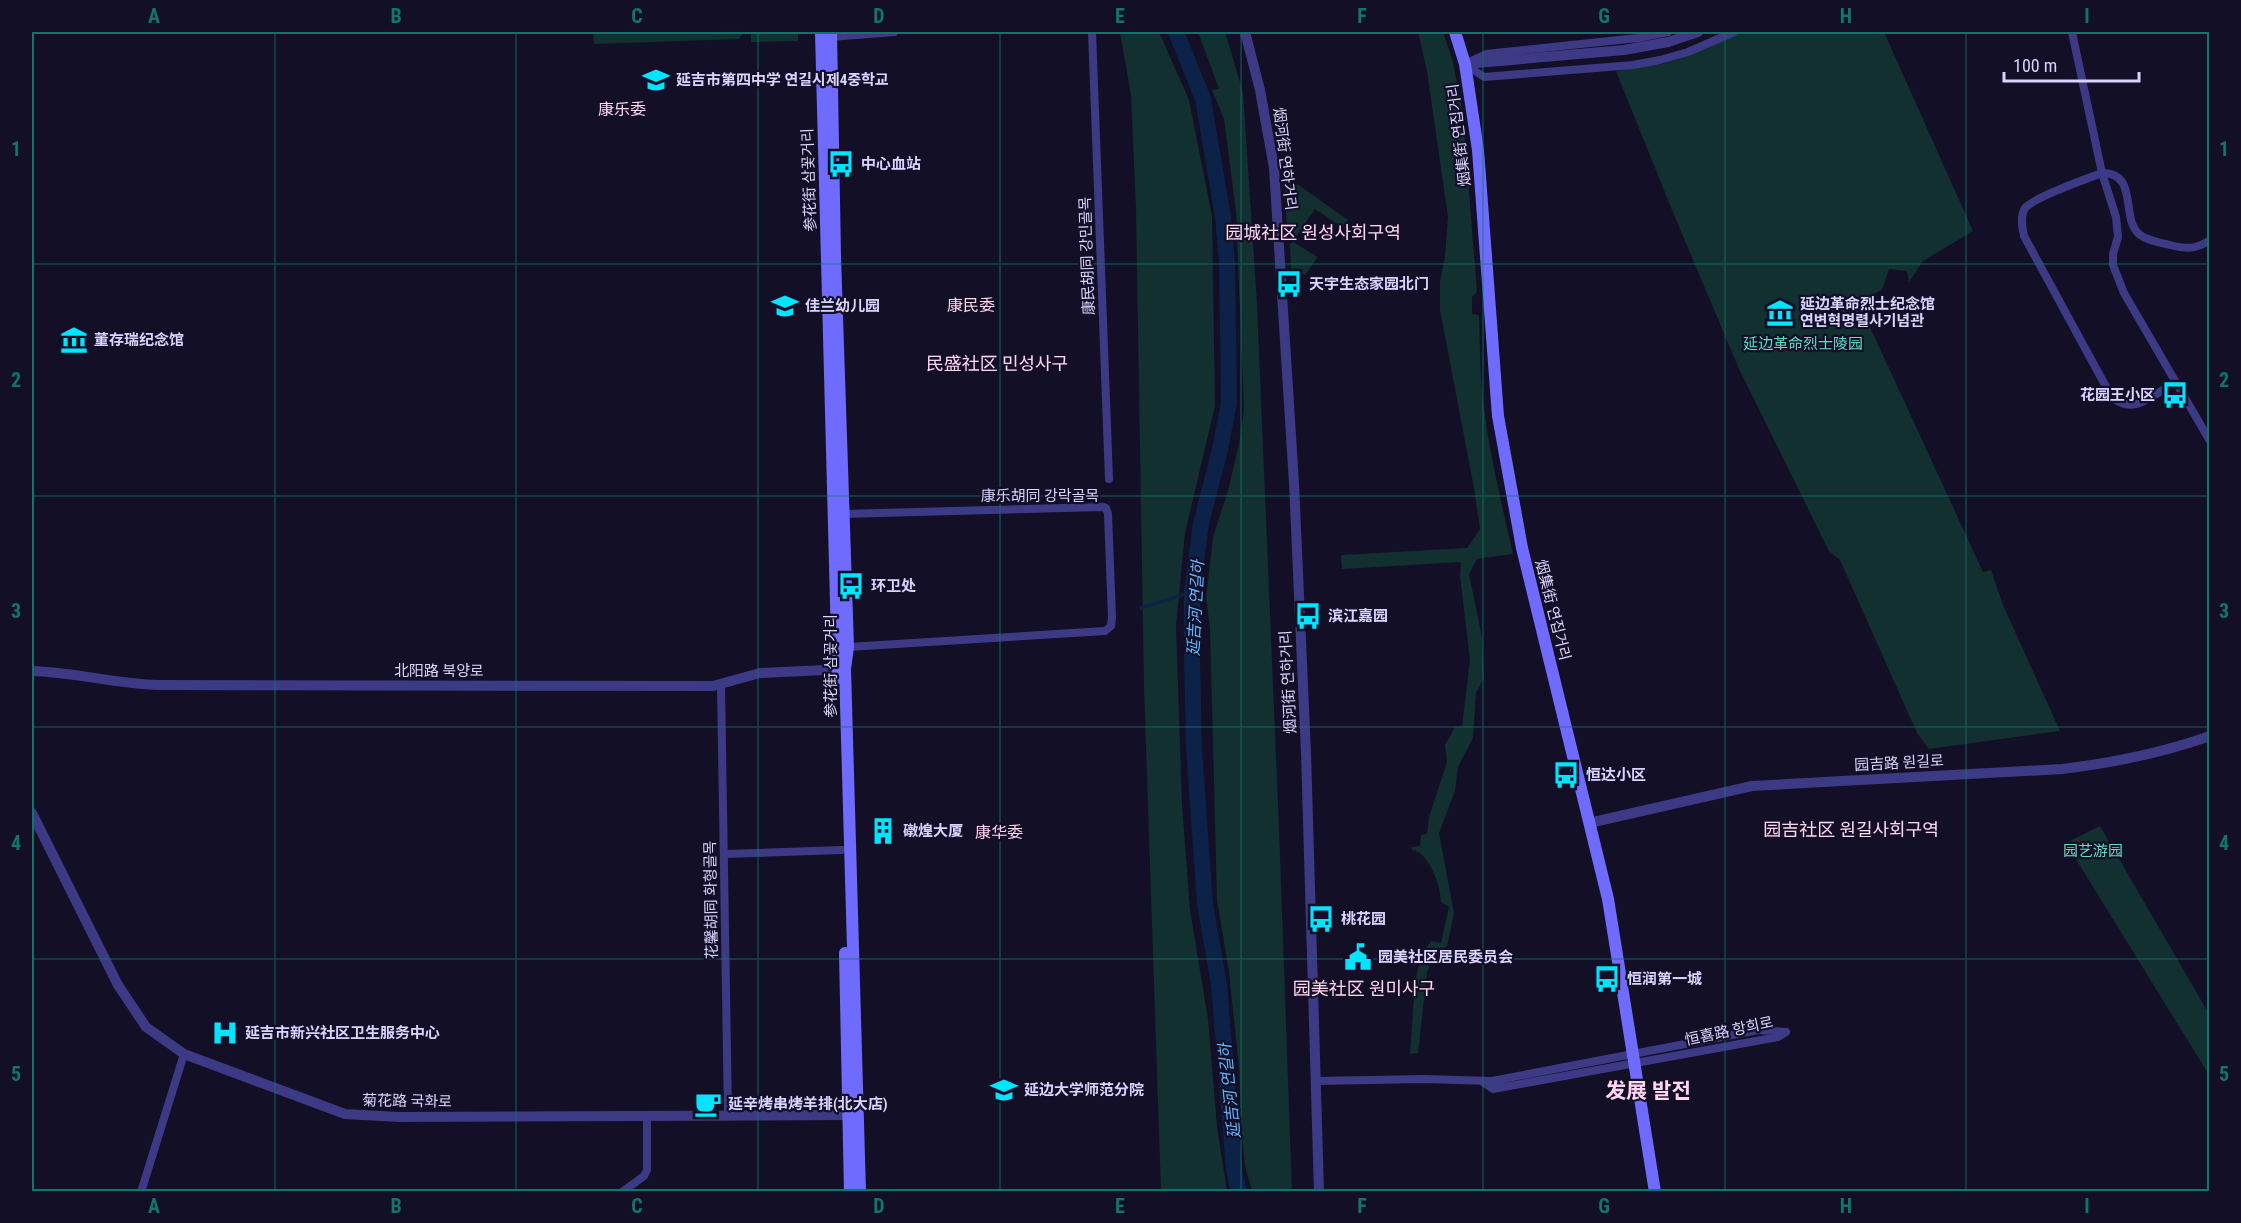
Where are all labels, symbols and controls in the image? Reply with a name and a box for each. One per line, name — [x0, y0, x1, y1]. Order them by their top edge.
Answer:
text: A — [148, 4, 160, 28]
text: B — [390, 4, 402, 28]
text: C — [631, 4, 643, 28]
text: D — [873, 4, 885, 28]
text: E — [1115, 4, 1125, 28]
text: F — [1357, 4, 1367, 28]
text: G — [1598, 4, 1610, 28]
text: H — [1840, 4, 1852, 28]
text: I — [2084, 4, 2090, 28]
scale bar — [2004, 45, 2139, 83]
text: 100 m — [2013, 55, 2057, 76]
school or university icon: 延吉市第四中学 연길시제4중학교 — [641, 65, 671, 95]
place label: 延吉市第四中学 연길시제4중학교 — [676, 71, 889, 89]
street label: 烟集街 연집거리 — [1444, 82, 1474, 188]
district label: 康乐委 — [598, 100, 646, 119]
street label: 烟河街 연하거리 — [1270, 106, 1300, 212]
street label: 参花街 삼꽃거리 — [798, 128, 820, 232]
text: 1 — [11, 137, 21, 161]
text: 1 — [2219, 137, 2229, 161]
bus stop icon: 中心血站 — [826, 149, 856, 179]
place label: 中心血站 — [861, 155, 921, 173]
street label: 康民胡同 강민골목 — [1076, 196, 1098, 316]
district label: 园城社区 원성사회구역 — [1225, 222, 1401, 243]
bus stop icon: 天宇生态家园北门 — [1274, 269, 1304, 299]
place label: 天宇生态家园北门 — [1309, 275, 1429, 293]
school or university icon: 佳兰幼儿园 — [770, 291, 800, 321]
place label: 延边革命烈士纪念馆 연변혁명렬사기념관 — [1800, 295, 1935, 330]
district label: 康民委 — [947, 296, 995, 315]
place label: 佳兰幼儿园 — [805, 297, 880, 315]
museum icon: 延边革命烈士纪念馆 연변혁명렬사기념관 — [1765, 298, 1795, 328]
museum icon: 董存瑞纪念馆 — [59, 325, 89, 355]
place label: 董存瑞纪念馆 — [94, 331, 184, 349]
park label: 延边革命烈士陵园 — [1743, 335, 1863, 353]
district label: 民盛社区 민성사구 — [926, 353, 1068, 374]
text: 2 — [11, 368, 21, 392]
text: 2 — [2219, 368, 2229, 392]
bus stop icon: 花园王小区 — [2160, 380, 2190, 410]
place label: 花园王小区 — [2080, 386, 2155, 404]
street label: 康乐胡同 강락골목 — [981, 487, 1099, 505]
water label: 延吉河 연길하 — [1184, 557, 1208, 656]
street label: 烟集街 연집거리 — [1532, 558, 1574, 662]
bus stop icon: 环卫处 — [836, 571, 866, 601]
place label: 环卫处 — [871, 577, 916, 595]
text: 3 — [11, 599, 21, 623]
text: 3 — [2219, 599, 2229, 623]
bus stop icon: 滨江嘉园 — [1293, 601, 1323, 631]
place label: 滨江嘉园 — [1328, 607, 1388, 625]
street label: 参花街 삼꽃거리 — [822, 614, 840, 718]
street label: 烟河街 연하거리 — [1276, 630, 1300, 734]
street label: 北阳路 북양로 — [394, 662, 484, 680]
street label: 园吉路 원길로 — [1854, 752, 1944, 774]
bus stop icon: 恒达小区 — [1551, 760, 1581, 790]
place label: 恒达小区 — [1586, 766, 1646, 784]
building icon: 礅煌大厦 — [868, 816, 898, 846]
district label: 园吉社区 원길사회구역 — [1763, 819, 1939, 840]
place label: 礅煌大厦 — [903, 822, 963, 840]
district label: 康华委 — [975, 823, 1023, 842]
text: 4 — [11, 831, 21, 855]
text: 4 — [2219, 831, 2229, 855]
street label: 花馨胡同 화형골목 — [701, 841, 721, 959]
park label: 园艺游园 — [2063, 842, 2123, 860]
bus stop icon: 桃花园 — [1306, 904, 1336, 934]
place label: 桃花园 — [1341, 910, 1386, 928]
public building icon: 园美社区居民委员会 — [1343, 942, 1373, 972]
place label: 园美社区居民委员会 — [1378, 948, 1513, 966]
bus stop icon: 恒润第一城 — [1592, 964, 1622, 994]
place label: 恒润第一城 — [1627, 970, 1702, 988]
district label: 园美社区 원미사구 — [1293, 978, 1435, 999]
street label: 恒喜路 항희로 — [1683, 1013, 1775, 1049]
hospital icon: 延吉市新兴社区卫生服务中心 — [210, 1018, 240, 1048]
place label: 延吉市新兴社区卫生服务中心 — [245, 1024, 440, 1042]
water label: 延吉河 연길하 — [1215, 1040, 1244, 1140]
text: 5 — [11, 1062, 21, 1086]
text: 5 — [2219, 1062, 2229, 1086]
school or university icon: 延边大学师范分院 — [989, 1075, 1019, 1105]
district label: 发展 발전 — [1605, 1079, 1691, 1103]
place label: 延边大学师范分院 — [1024, 1081, 1144, 1099]
cafe icon: 延辛烤串烤羊排(北大店) — [693, 1089, 723, 1119]
street label: 菊花路 국화로 — [362, 1091, 452, 1111]
place label: 延辛烤串烤羊排(北大店) — [728, 1095, 888, 1113]
text: A — [148, 1194, 160, 1218]
text: B — [390, 1194, 402, 1218]
text: C — [631, 1194, 643, 1218]
text: D — [873, 1194, 885, 1218]
text: E — [1115, 1194, 1125, 1218]
text: F — [1357, 1194, 1367, 1218]
text: G — [1598, 1194, 1610, 1218]
text: H — [1840, 1194, 1852, 1218]
text: I — [2084, 1194, 2090, 1218]

